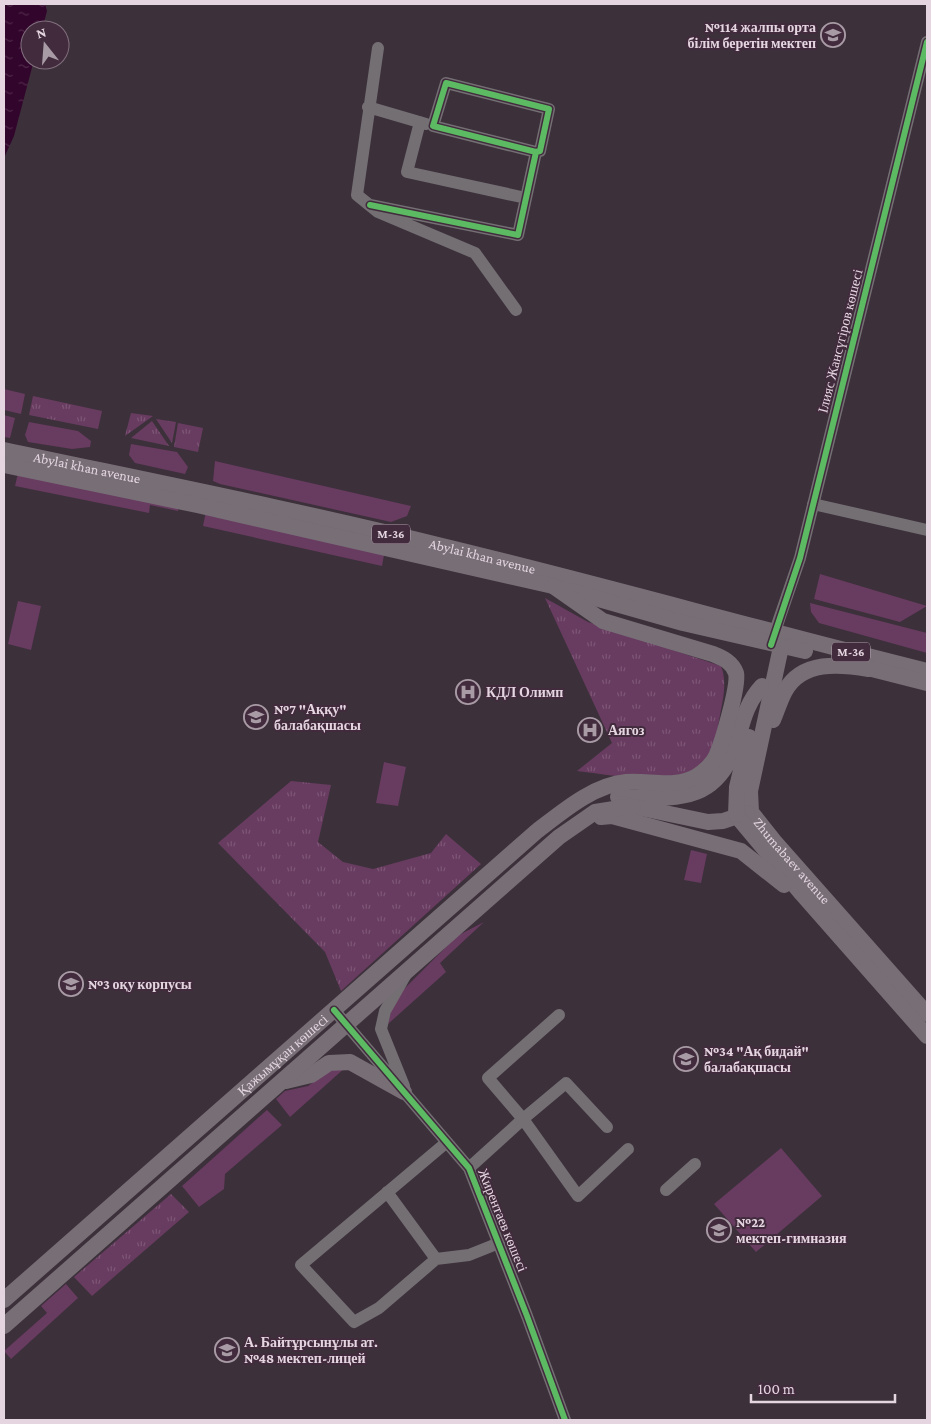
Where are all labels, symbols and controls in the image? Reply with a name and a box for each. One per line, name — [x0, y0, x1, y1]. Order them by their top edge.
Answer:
place label: №114 жалпы орта білім беретін мектеп — [688, 19, 816, 51]
north arrow — [20, 20, 70, 70]
school or university icon: №114 жалпы орта білім беретін мектеп — [820, 22, 846, 48]
text: N — [34, 23, 49, 42]
street label: Ілияс Жансүгіров көшесі — [814, 267, 866, 415]
street label: Abylai khan avenue — [32, 448, 142, 486]
road number: M-36 — [372, 524, 410, 544]
street label: Abylai khan avenue — [428, 535, 537, 577]
road number: M-36 — [832, 642, 870, 662]
hospital icon: КДЛ Олимп — [455, 679, 481, 705]
place label: КДЛ Олимп — [486, 684, 563, 700]
place label: №7 "Аққу" балабақшасы — [274, 701, 361, 733]
school or university icon: №7 "Аққу" балабақшасы — [243, 704, 269, 730]
hospital icon: Аягоз — [577, 717, 603, 743]
place label: Аягоз — [608, 722, 645, 738]
street label: Zhumabaev avenue — [750, 814, 834, 907]
school or university icon: №3 оқу корпусы — [58, 971, 84, 997]
place label: №3 оқу корпусы — [88, 976, 192, 992]
street label: Қажымұқан көшесі — [234, 1011, 331, 1099]
place label: №34 "Ақ бидай" балабақшасы — [704, 1043, 809, 1075]
school or university icon: №34 "Ақ бидай" балабақшасы — [673, 1046, 699, 1072]
street label: Жирентаев көшесі — [475, 1166, 531, 1274]
place label: №22 мектеп-гимназия — [736, 1214, 847, 1246]
school or university icon: №22 мектеп-гимназия — [706, 1217, 732, 1243]
place label: А. Байтұрсынұлы ат. №48 мектеп-лицей — [244, 1334, 378, 1366]
school or university icon: А. Байтұрсынұлы ат. №48 мектеп-лицей — [214, 1337, 240, 1363]
scale bar — [751, 1372, 895, 1404]
text: 100 m — [758, 1381, 795, 1397]

